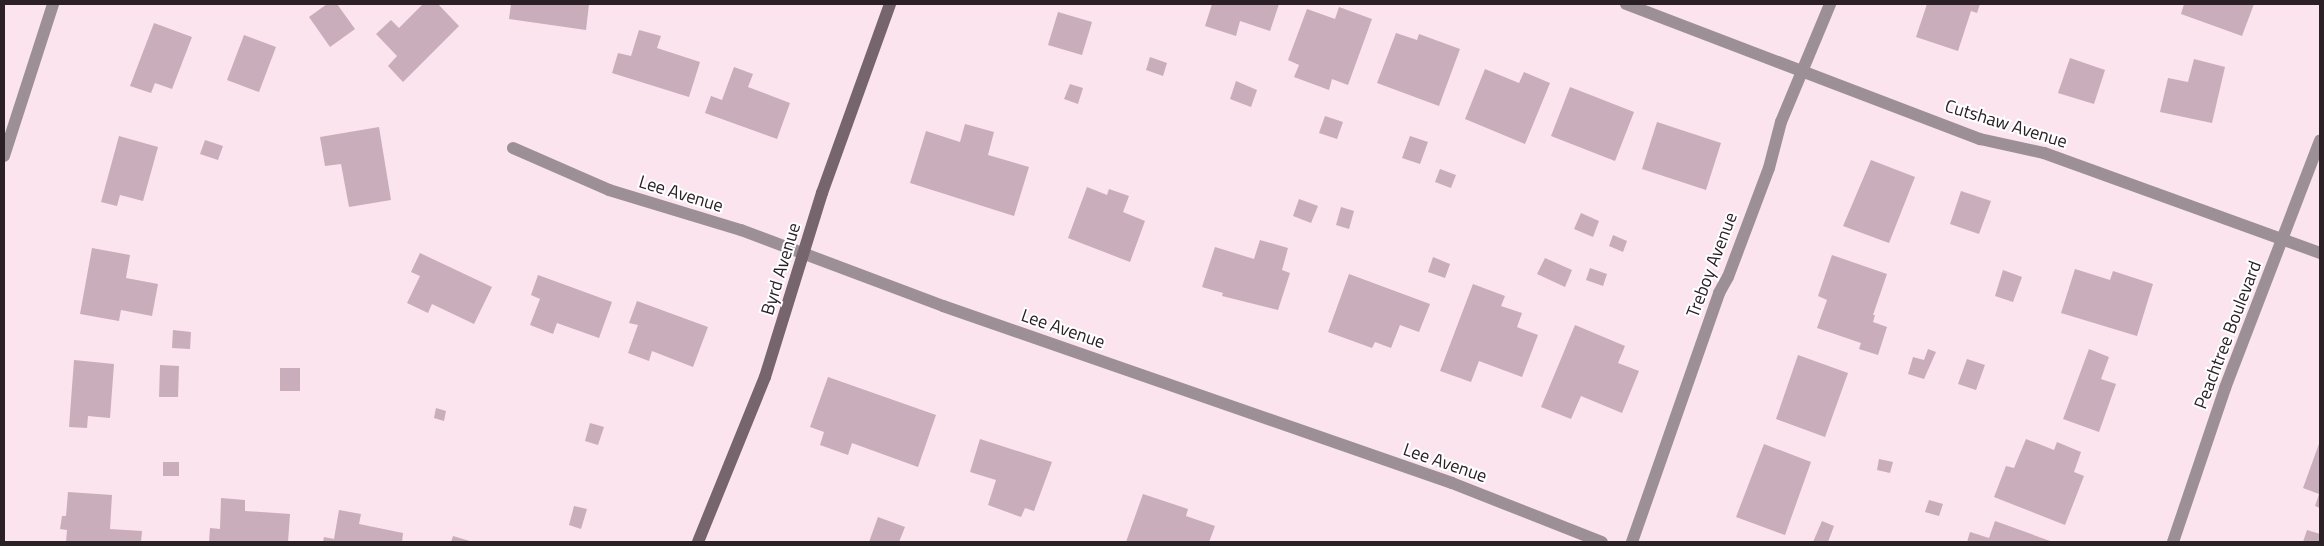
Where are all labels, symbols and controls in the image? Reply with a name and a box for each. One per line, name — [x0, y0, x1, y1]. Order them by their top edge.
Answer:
street label: Cutshaw Avenue — [1942, 95, 2070, 153]
street label: Lee Avenue — [636, 171, 726, 217]
street label: Treboy Avenue — [1682, 209, 1742, 321]
street label: Byrd Avenue — [757, 220, 805, 318]
street label: Peachtree Boulevard — [2190, 258, 2266, 412]
street label: Lee Avenue — [1018, 305, 1108, 353]
street label: Lee Avenue — [1400, 439, 1490, 487]

